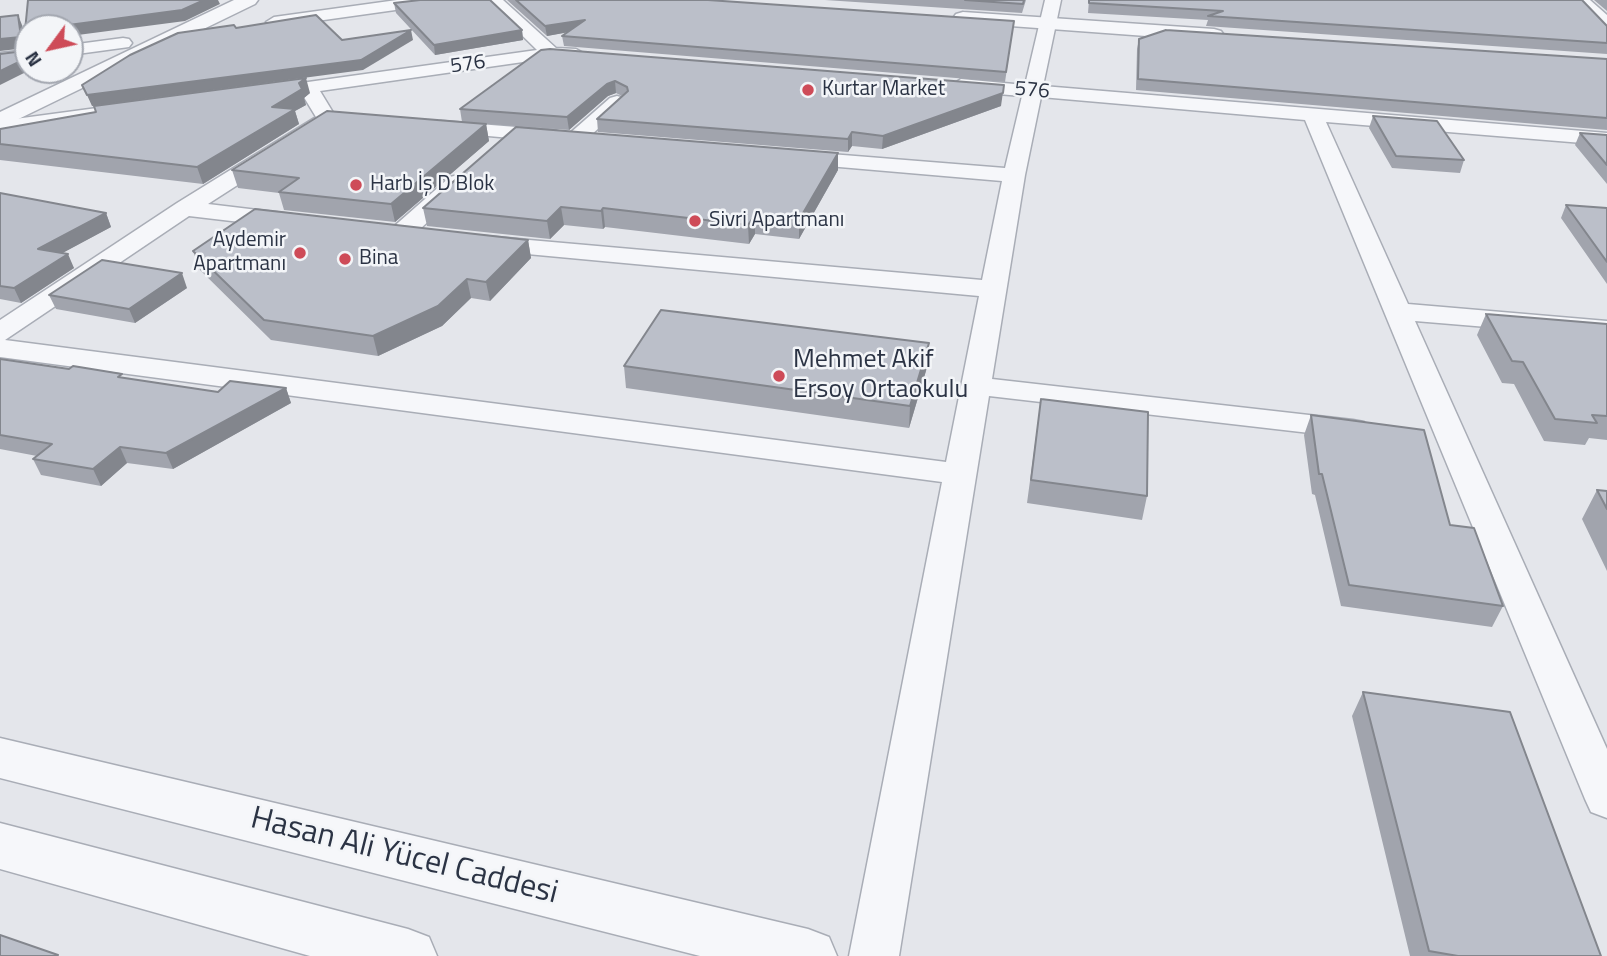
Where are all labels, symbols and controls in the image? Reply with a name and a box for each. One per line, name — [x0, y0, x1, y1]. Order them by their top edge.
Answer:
north arrow — [14, 14, 84, 84]
text: N — [17, 46, 48, 73]
street label: 576 — [449, 50, 487, 80]
place label: Kurtar Market — [822, 77, 945, 103]
street label: 576 — [1013, 77, 1051, 105]
marker: Kurtar Market — [800, 82, 816, 98]
place label: Harb İş D Blok — [370, 172, 494, 198]
marker: Harb İş D Blok — [348, 177, 364, 193]
place label: Sivri Apartmanı — [709, 208, 844, 234]
marker: Sivri Apartmanı — [687, 213, 703, 229]
place label: Aydemir Apartmanı — [193, 228, 286, 278]
marker: Aydemir Apartmanı — [292, 245, 308, 261]
place label: Bina — [359, 246, 398, 272]
marker: Bina — [337, 251, 353, 267]
place label: Mehmet Akif Ersoy Ortaokulu — [793, 345, 968, 406]
marker: Mehmet Akif Ersoy Ortaokulu — [771, 368, 787, 384]
street label: Hasan Ali Yücel Caddesi — [246, 800, 562, 914]

